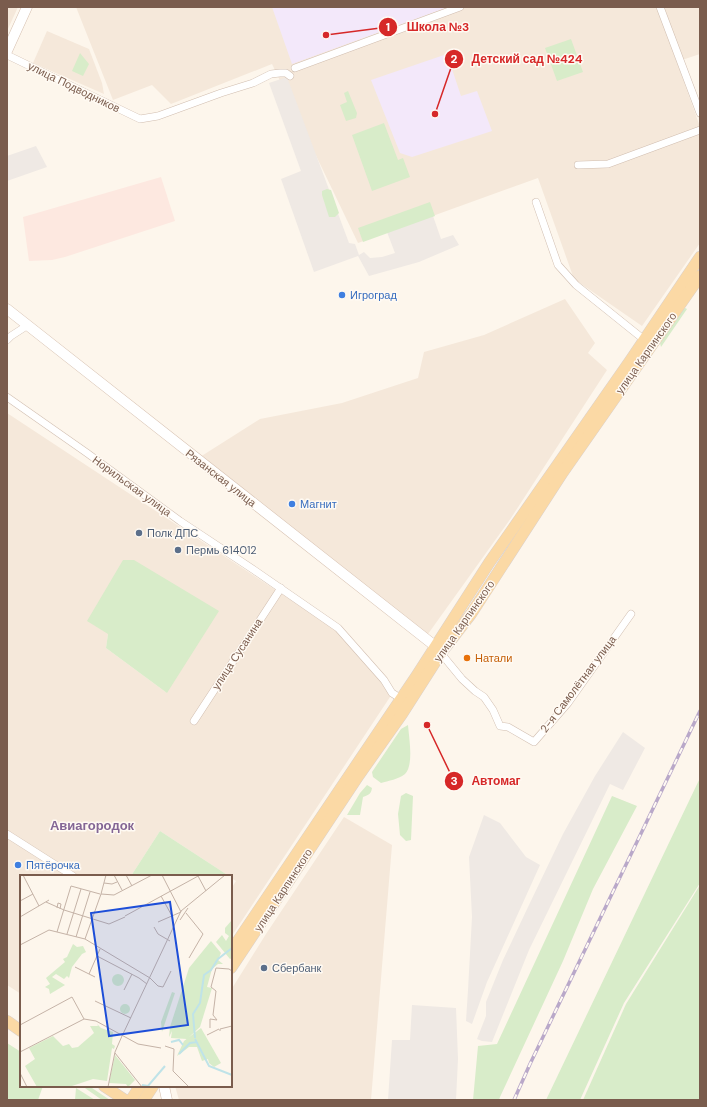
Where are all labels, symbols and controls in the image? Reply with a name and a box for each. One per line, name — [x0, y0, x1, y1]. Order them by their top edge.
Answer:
callout: Школа №3 — [378, 15, 477, 39]
text: 1 — [386, 19, 390, 35]
text: Школа №3 — [407, 19, 469, 35]
callout: Детский сад №424 — [444, 47, 591, 71]
text: 2 — [451, 51, 458, 67]
text: Детский сад №424 — [472, 51, 583, 67]
street label: улица Подводников — [26, 59, 122, 115]
place label: Игроград — [350, 288, 397, 302]
marker: Игроград — [337, 290, 347, 300]
street label: улица Карпинского — [613, 309, 679, 397]
street label: Рязанская улица — [183, 446, 260, 511]
street label: Норильская улица — [90, 453, 175, 520]
place label: Магнит — [300, 497, 337, 511]
marker: Магнит — [287, 499, 297, 509]
place label: Полк ДПС — [147, 526, 198, 540]
marker: Полк ДПС — [134, 528, 144, 538]
place label: Пермь 614012 — [186, 543, 257, 557]
marker: Пермь 614012 — [173, 545, 183, 555]
street label: улица Карпинского — [431, 577, 497, 665]
street label: улица Сусанина — [209, 615, 266, 692]
street label: 2-я Самолётная улица — [537, 632, 620, 735]
place label: Натали — [475, 651, 512, 665]
marker: Натали — [462, 653, 472, 663]
callout: Автомаг — [444, 769, 529, 793]
text: 3 — [450, 773, 458, 789]
text: Автомаг — [471, 773, 521, 789]
district label: Авиагородок — [50, 817, 135, 834]
street label: улица Карпинского — [251, 846, 315, 934]
place label: Пятёрочка — [26, 858, 81, 872]
marker: Пятёрочка — [13, 860, 23, 870]
inset map — [20, 875, 232, 1087]
place label: Сбербанк — [272, 961, 322, 975]
marker: Сбербанк — [259, 963, 269, 973]

